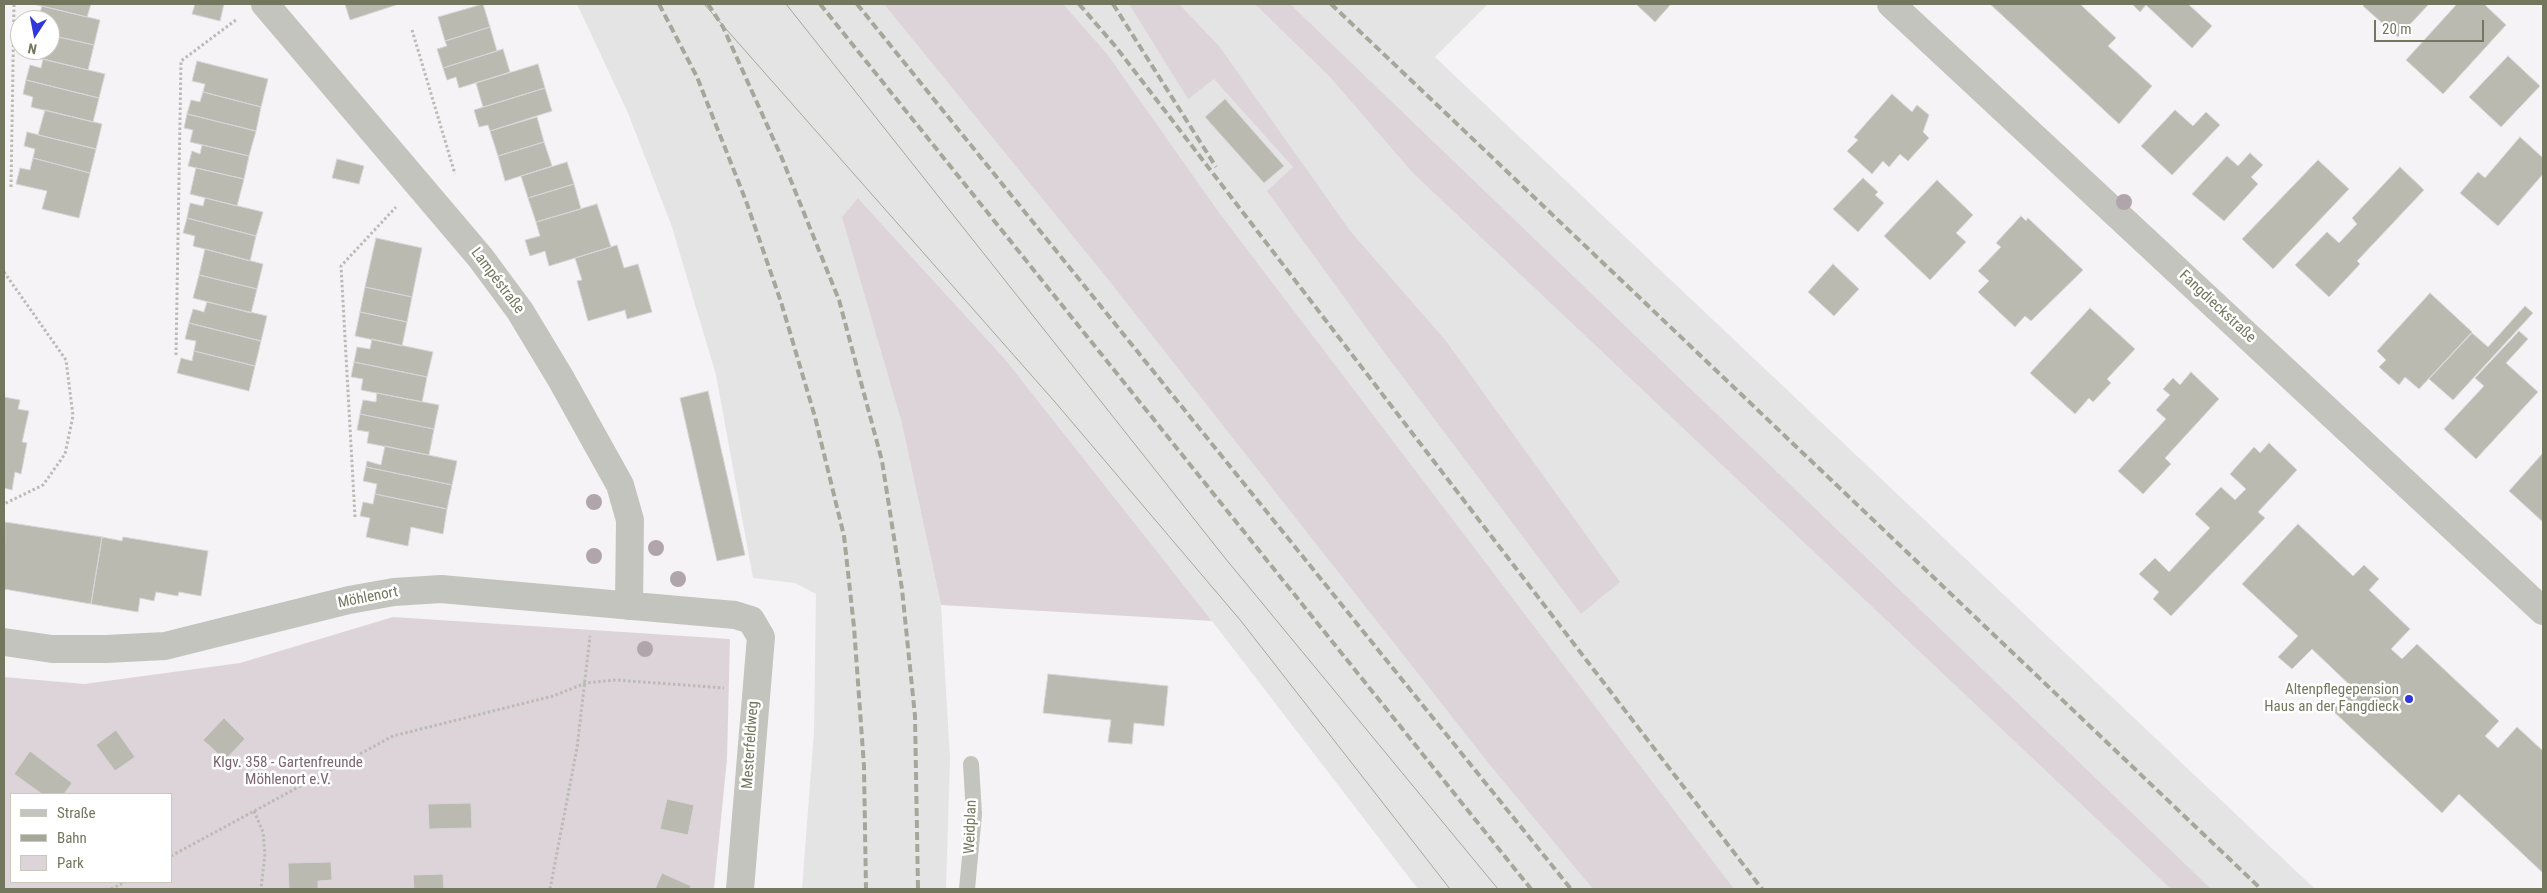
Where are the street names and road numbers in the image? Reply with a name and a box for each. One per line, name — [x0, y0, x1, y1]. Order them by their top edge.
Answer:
street label: Lampéstraße — [466, 245, 528, 317]
street label: Fangdieckstraße — [2175, 267, 2259, 347]
street label: Möhlenort — [336, 583, 400, 613]
street label: Mesterfeldweg — [739, 700, 763, 790]
street label: Weidplan — [961, 800, 981, 854]

